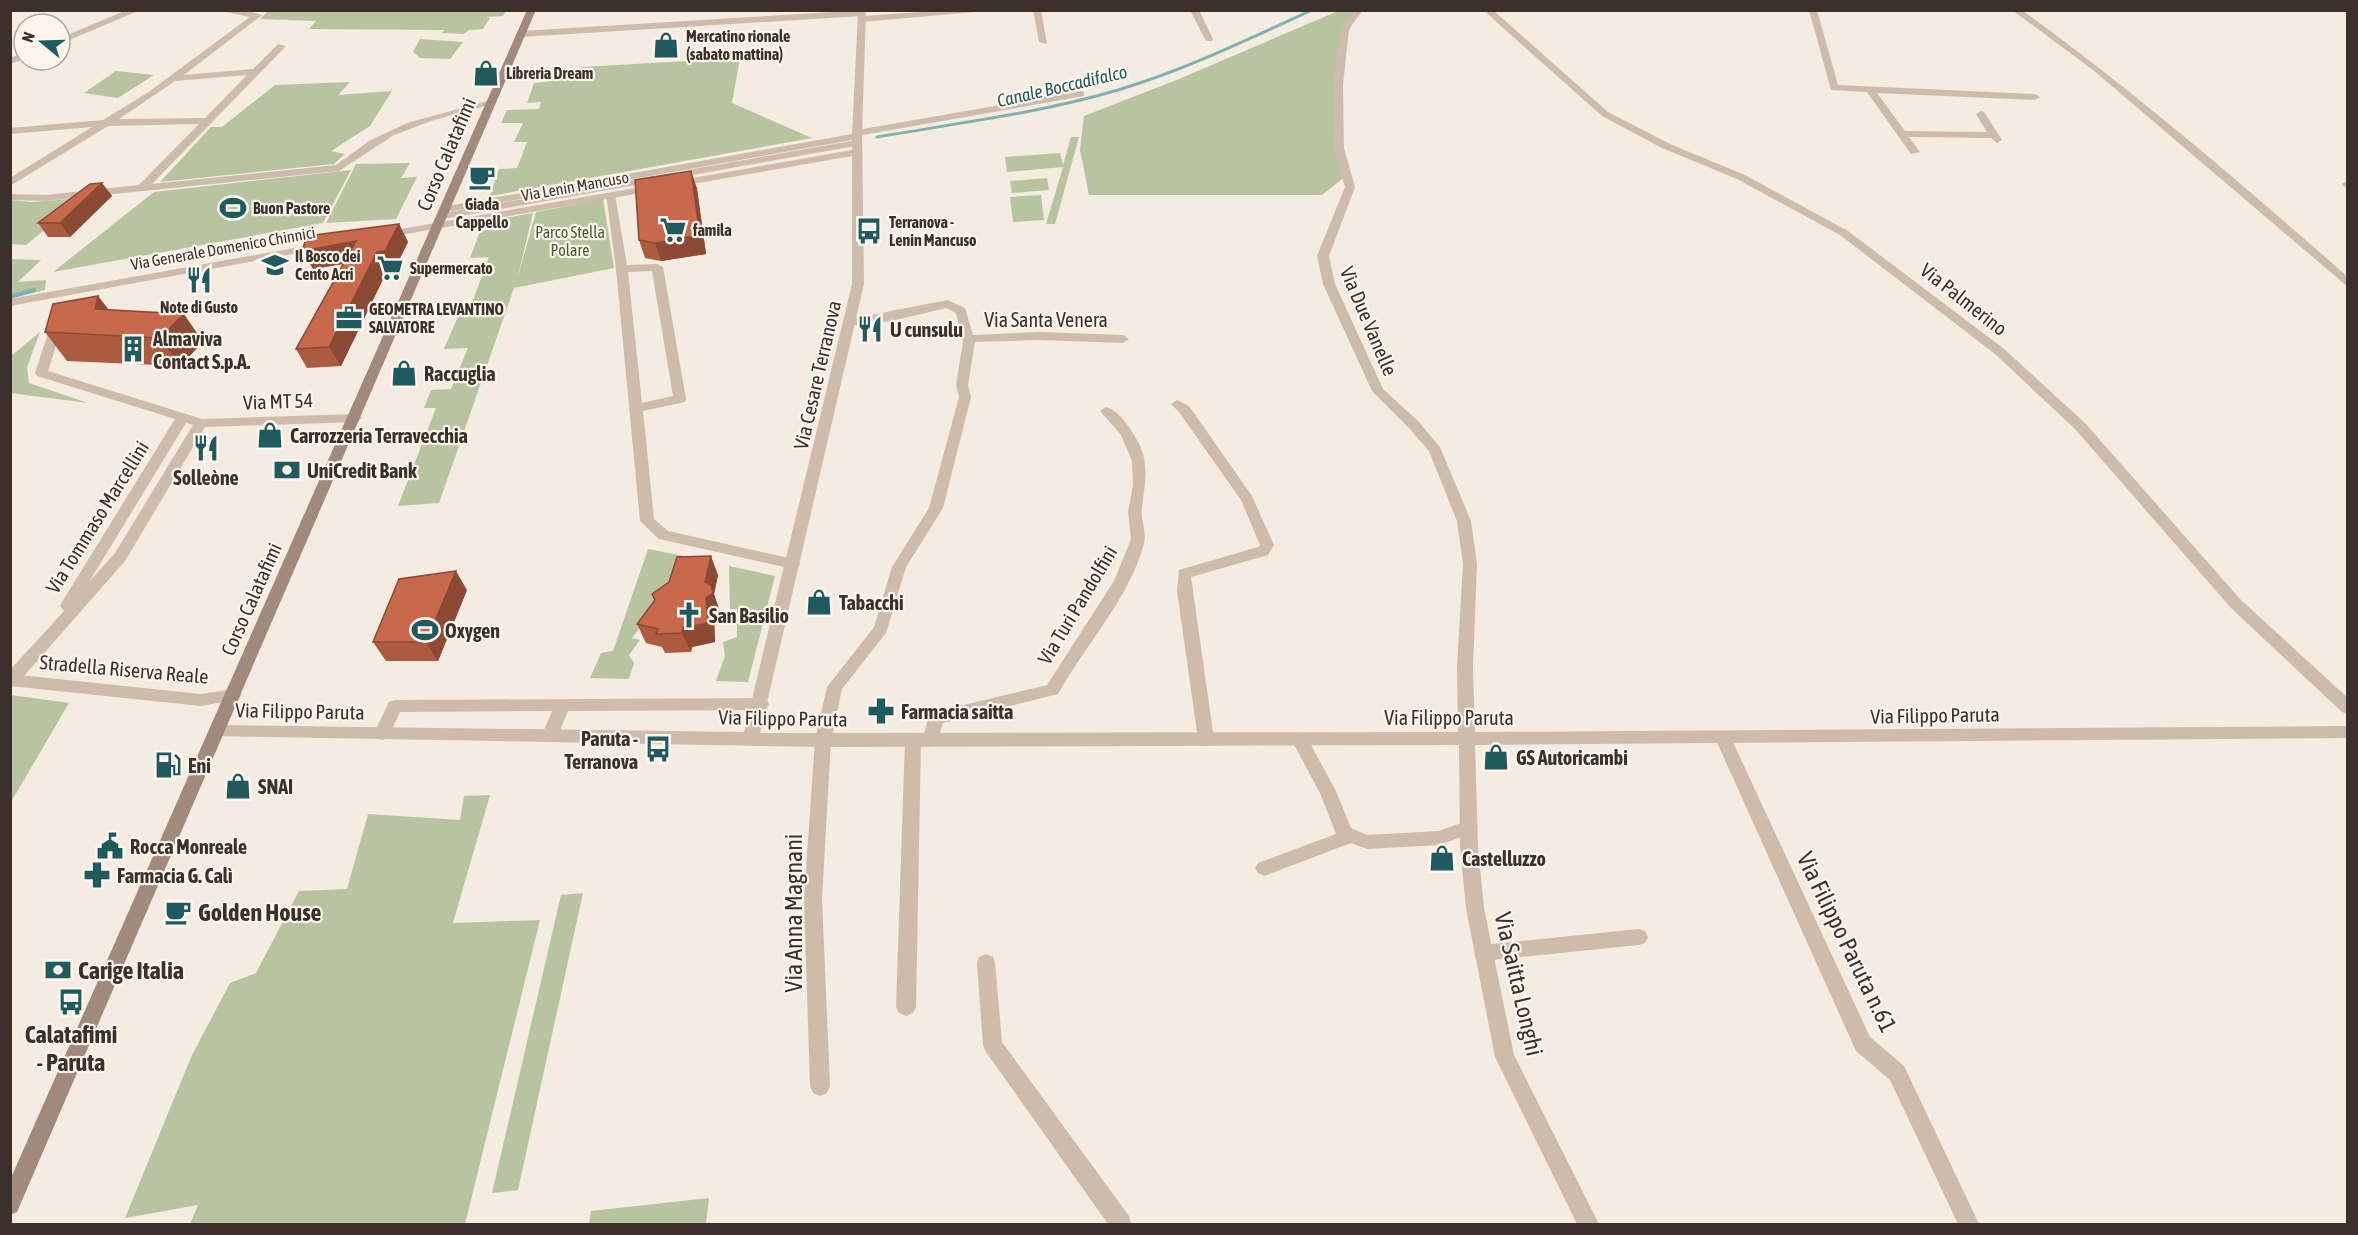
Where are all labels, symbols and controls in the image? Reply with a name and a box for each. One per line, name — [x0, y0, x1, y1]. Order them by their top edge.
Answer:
north arrow — [12, 12, 72, 72]
place label: Mercatino rionale (sabato mattina) — [686, 27, 790, 63]
text: N — [18, 30, 38, 45]
shop icon: Mercatino rionale (sabato mattina) — [651, 30, 681, 60]
shop icon: Libreria Dream — [471, 58, 501, 88]
water label: Canale Boccadifalco — [995, 61, 1129, 111]
place label: Libreria Dream — [506, 64, 593, 82]
street label: Corso Calatafimi — [412, 94, 480, 214]
cafe icon: Giada Cappello — [467, 162, 497, 192]
street label: Via Lenin Mancuso — [520, 168, 630, 204]
sports icon: Buon Pastore — [218, 193, 248, 223]
place label: Giada Cappello — [456, 195, 509, 231]
place label: Buon Pastore — [253, 199, 330, 217]
place label: Terranova - Lenin Mancuso — [889, 213, 977, 249]
supermarket icon: famila — [658, 215, 688, 245]
bus stop icon: Terranova - Lenin Mancuso — [854, 216, 884, 246]
place label: famila — [692, 221, 732, 239]
street label: Via Generale Domenico Chinnici — [129, 223, 317, 273]
park label: Parco Stella Polare — [535, 223, 605, 259]
place label: Il Bosco dei Cento Acri — [295, 247, 361, 283]
school or university icon: Il Bosco dei Cento Acri — [260, 250, 290, 280]
supermarket icon: Supermercato — [375, 253, 405, 283]
street label: Via Palmerino — [1916, 258, 2012, 340]
place label: Supermercato — [410, 259, 493, 277]
street label: Via Due Vanelle — [1336, 263, 1402, 379]
restaurant icon: Note di Gusto — [184, 265, 214, 295]
place label: Note di Gusto — [160, 298, 239, 316]
street label: Via Cesare Terranova — [789, 298, 845, 452]
place label: GEOMETRA LEVANTINO SALVATORE — [369, 300, 504, 336]
office icon: GEOMETRA LEVANTINO SALVATORE — [334, 303, 364, 333]
street label: Via Santa Venera — [984, 308, 1108, 331]
restaurant icon: U cunsulu — [855, 314, 885, 344]
place label: U cunsulu — [890, 318, 963, 341]
place label: Almaviva Contact S.p.A. — [152, 327, 251, 373]
building icon: Almaviva Contact S.p.A. — [118, 334, 148, 364]
shop icon: Raccuglia — [389, 358, 419, 388]
place label: Raccuglia — [424, 362, 496, 385]
street label: Via MT 54 — [243, 388, 313, 414]
shop icon: Carrozzeria Terravecchia — [255, 420, 285, 450]
place label: Carrozzeria Terravecchia — [290, 424, 468, 447]
restaurant icon: Solleòne — [191, 433, 221, 463]
street label: Via Tommaso Marcellini — [41, 437, 153, 597]
bank icon: UniCredit Bank — [272, 455, 302, 485]
place label: UniCredit Bank — [307, 459, 417, 482]
place label: Solleòne — [173, 466, 239, 489]
street label: Corso Calatafimi — [216, 539, 286, 659]
street label: Via Turi Pandolfini — [1033, 542, 1121, 668]
shop icon: Tabacchi — [804, 587, 834, 617]
place label: Tabacchi — [839, 591, 904, 614]
church icon: San Basilio — [674, 600, 704, 630]
place label: San Basilio — [709, 604, 789, 627]
sports icon: Oxygen — [410, 615, 440, 645]
place label: Oxygen — [445, 619, 500, 642]
street label: Stradella Riserva Reale — [39, 650, 209, 688]
pharmacy icon: Farmacia saitta — [866, 696, 896, 726]
street label: Via Filippo Paruta — [235, 698, 365, 724]
place label: Farmacia saitta — [901, 700, 1013, 723]
street label: Via Filippo Paruta — [1870, 702, 2000, 728]
street label: Via Filippo Paruta — [718, 705, 848, 731]
street label: Via Filippo Paruta — [1384, 706, 1514, 729]
place label: Paruta - Terranova — [564, 727, 638, 773]
bus stop icon: Paruta - Terranova — [643, 734, 673, 764]
shop icon: GS Autoricambi — [1481, 742, 1511, 772]
place label: GS Autoricambi — [1516, 746, 1628, 769]
fuel station icon: Eni — [153, 750, 183, 780]
place label: Eni — [188, 754, 211, 777]
shop icon: SNAI — [223, 771, 253, 801]
place label: SNAI — [258, 775, 293, 798]
public building icon: Rocca Monreale — [95, 831, 125, 861]
street label: Via Anna Magnani — [780, 834, 807, 992]
place label: Rocca Monreale — [130, 835, 247, 858]
shop icon: Castelluzzo — [1427, 843, 1457, 873]
place label: Castelluzzo — [1462, 847, 1546, 870]
street label: Via Filippo Paruta n.61 — [1792, 848, 1902, 1036]
pharmacy icon: Farmacia G. Calì — [82, 860, 112, 890]
place label: Farmacia G. Calì — [117, 864, 233, 887]
cafe icon: Golden House — [163, 897, 193, 927]
place label: Golden House — [198, 899, 322, 926]
street label: Via Saitta Longhi — [1489, 910, 1549, 1058]
bank icon: Carige Italia — [43, 955, 73, 985]
place label: Carige Italia — [78, 957, 184, 984]
bus stop icon: Calatafimi - Paruta — [56, 987, 86, 1017]
place label: Calatafimi - Paruta — [25, 1021, 117, 1076]

